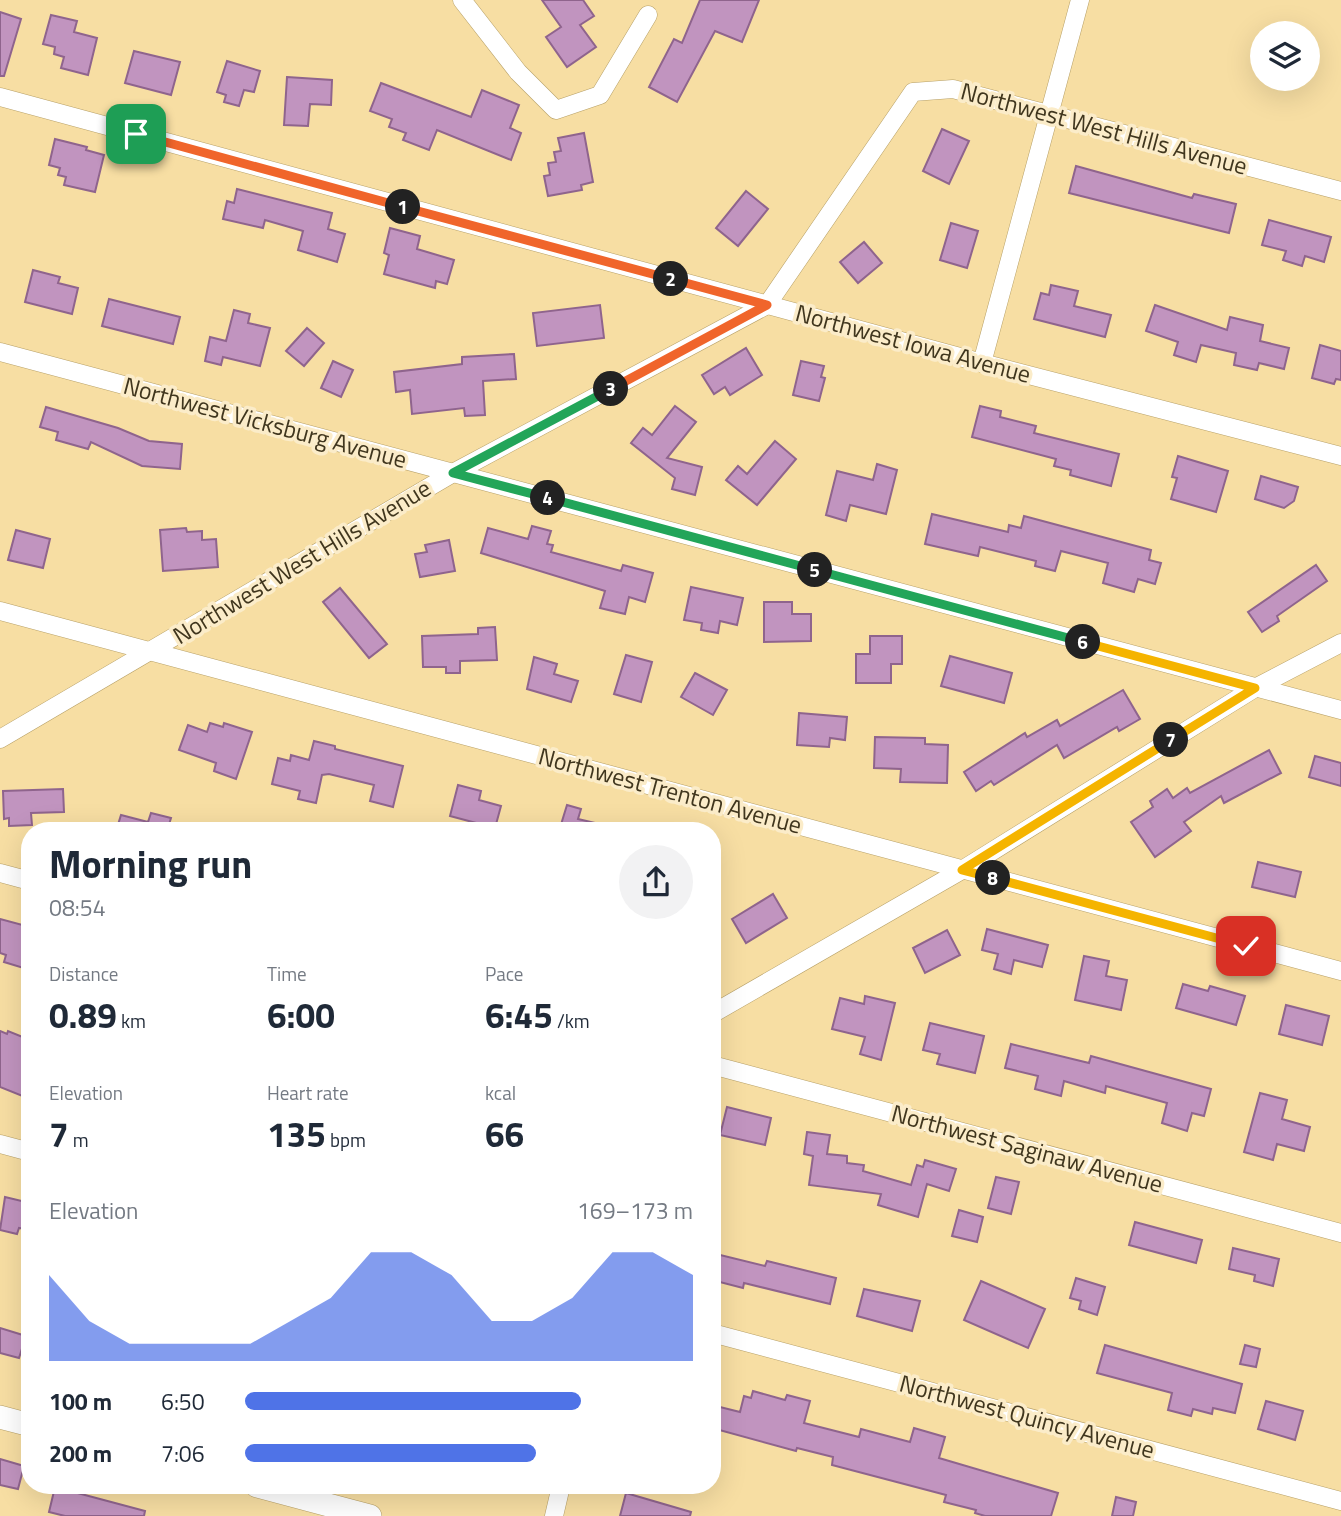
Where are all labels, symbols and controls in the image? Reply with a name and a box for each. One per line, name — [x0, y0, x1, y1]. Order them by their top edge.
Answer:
map controls — [1250, 21, 1320, 91]
button: layers — [1250, 21, 1320, 91]
street label: Northwest West Hills Avenue — [957, 72, 1252, 184]
pin — [106, 104, 166, 164]
icon: arrive — [117, 115, 155, 153]
pin: 1 — [386, 190, 420, 224]
text: 1 — [397, 192, 408, 221]
pin: 2 — [654, 262, 688, 296]
text: 2 — [665, 264, 676, 293]
street label: Northwest Iowa Avenue — [792, 294, 1035, 392]
street label: Northwest Vicksburg Avenue — [120, 367, 411, 477]
pin: 3 — [594, 372, 628, 406]
text: 3 — [605, 374, 616, 403]
street label: Northwest West Hills Avenue — [166, 470, 437, 653]
pin: 4 — [530, 480, 566, 516]
text: 4 — [542, 483, 553, 512]
pin: 5 — [798, 552, 832, 588]
text: 5 — [809, 555, 820, 584]
pin: 6 — [1066, 624, 1100, 660]
text: 6 — [1077, 627, 1088, 656]
pin: 7 — [1154, 722, 1188, 758]
text: 7 — [1165, 725, 1176, 754]
street label: Northwest Trenton Avenue — [535, 738, 806, 843]
text: Morning run — [49, 835, 252, 893]
button: share — [619, 845, 693, 919]
pin: 8 — [976, 860, 1010, 896]
text: 8 — [987, 863, 998, 892]
text: 08:54 — [49, 890, 106, 925]
pin — [1216, 916, 1276, 976]
icon: check — [1227, 927, 1265, 965]
text: Distance — [49, 959, 118, 988]
text: Time — [267, 959, 307, 988]
text: Pace — [485, 959, 523, 988]
text: 0.89 — [49, 988, 117, 1042]
text: 6:00 — [267, 988, 335, 1042]
text: 6:45 — [485, 988, 553, 1042]
text: km — [117, 1006, 146, 1035]
text: /km — [553, 1006, 590, 1035]
text: Elevation — [49, 1078, 123, 1107]
text: Heart rate — [267, 1078, 349, 1107]
text: kcal — [485, 1078, 516, 1107]
street label: Northwest Saginaw Avenue — [888, 1094, 1167, 1202]
text: 7 — [49, 1107, 69, 1161]
text: 135 — [267, 1107, 326, 1161]
text: 66 — [485, 1107, 524, 1161]
text: m — [69, 1125, 89, 1154]
text: bpm — [326, 1125, 366, 1154]
text: Elevation — [49, 1193, 138, 1228]
text: 169–173 m — [577, 1193, 693, 1228]
street label: Northwest Quincy Avenue — [896, 1365, 1159, 1467]
text: 100 m — [49, 1384, 112, 1419]
text: 6:50 — [161, 1384, 205, 1419]
text: 200 m — [49, 1436, 112, 1471]
text: 7:06 — [161, 1436, 205, 1471]

